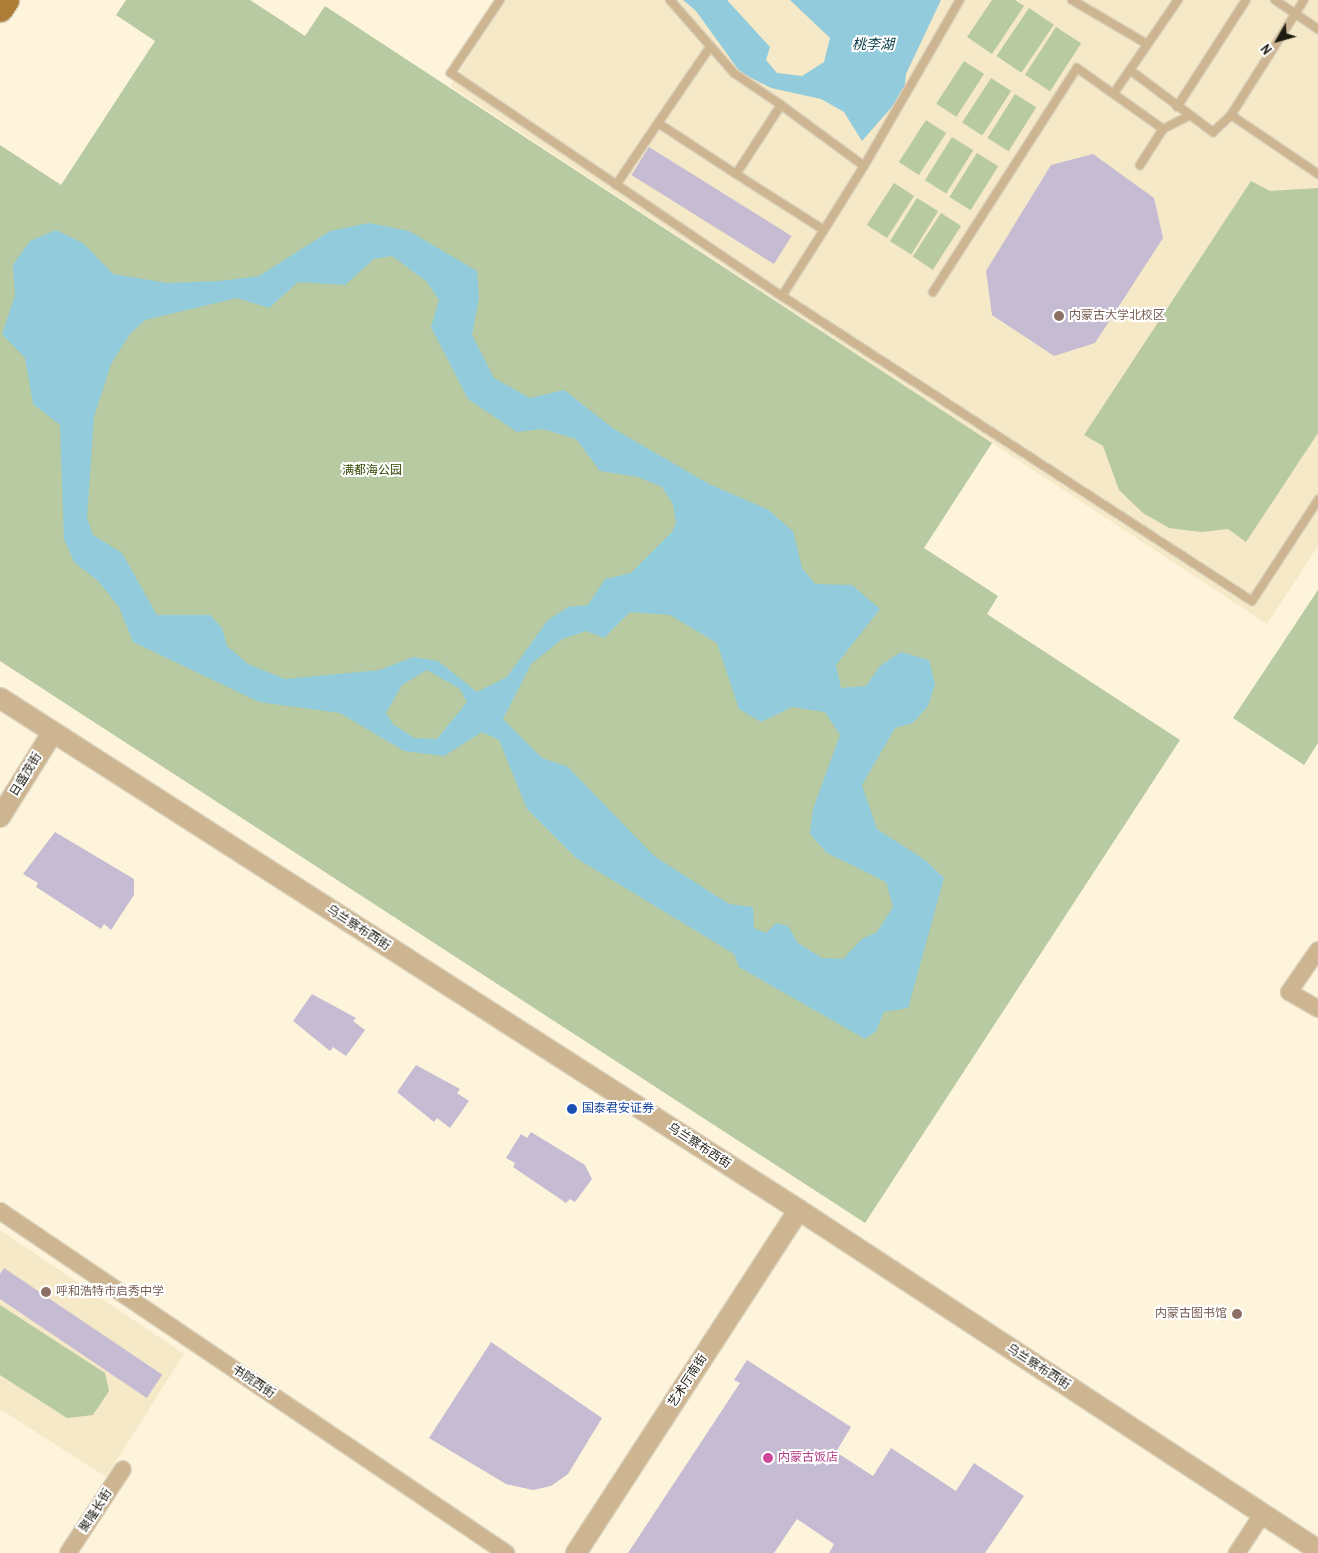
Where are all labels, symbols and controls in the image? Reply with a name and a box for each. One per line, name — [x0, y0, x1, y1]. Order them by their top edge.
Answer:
north arrow — [1253, 15, 1303, 65]
water label: 桃李湖 — [852, 36, 894, 52]
text: N — [1257, 40, 1276, 58]
place label: 内蒙古大学北校区 — [1069, 309, 1165, 323]
marker: 内蒙古大学北校区 — [1053, 310, 1065, 322]
park label: 满都海公园 — [342, 464, 402, 478]
street label: 日盛茂街 — [7, 751, 45, 799]
street label: 乌兰察布西街 — [324, 902, 392, 954]
place label: 国泰君安证券 — [582, 1102, 654, 1116]
marker: 国泰君安证券 — [566, 1103, 578, 1115]
street label: 乌兰察布西街 — [665, 1120, 733, 1172]
place label: 呼和浩特市启秀中学 — [56, 1285, 164, 1299]
marker: 呼和浩特市启秀中学 — [40, 1286, 52, 1298]
place label: 内蒙古图书馆 — [1155, 1307, 1227, 1321]
marker: 内蒙古图书馆 — [1231, 1308, 1243, 1320]
street label: 乌兰察布西街 — [1004, 1341, 1072, 1393]
street label: 艺术厅南街 — [666, 1352, 710, 1410]
street label: 书院西街 — [229, 1363, 277, 1401]
place label: 内蒙古饭店 — [778, 1451, 838, 1465]
marker: 内蒙古饭店 — [762, 1452, 774, 1464]
street label: 聚隆长街 — [77, 1487, 115, 1535]

